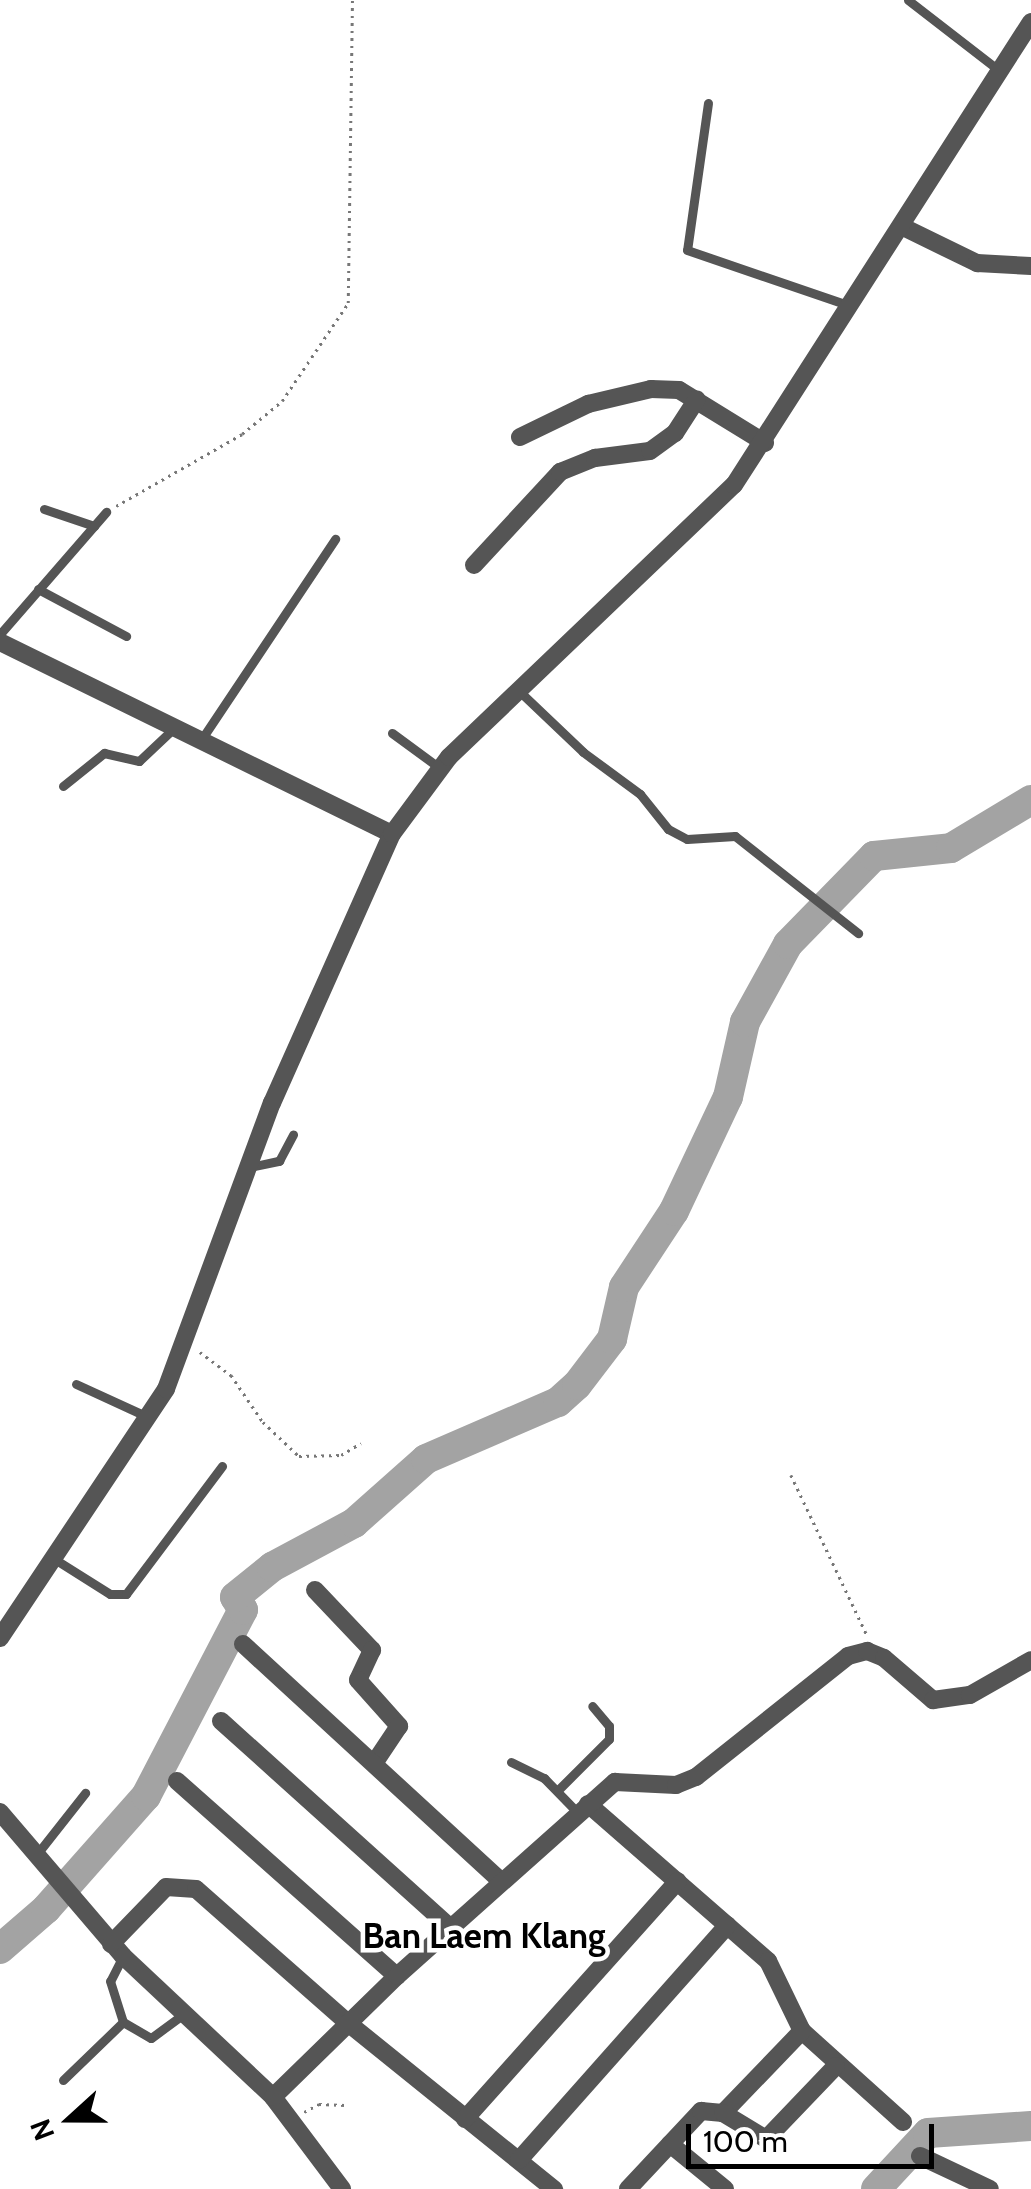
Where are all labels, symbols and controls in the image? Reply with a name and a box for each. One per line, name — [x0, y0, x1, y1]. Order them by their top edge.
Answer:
district label: Ban Laem Klang — [362, 1915, 606, 1957]
north arrow — [20, 2069, 120, 2169]
scale bar — [691, 2104, 938, 2166]
text: N — [23, 2114, 61, 2145]
text: 100 m — [703, 2123, 788, 2160]

